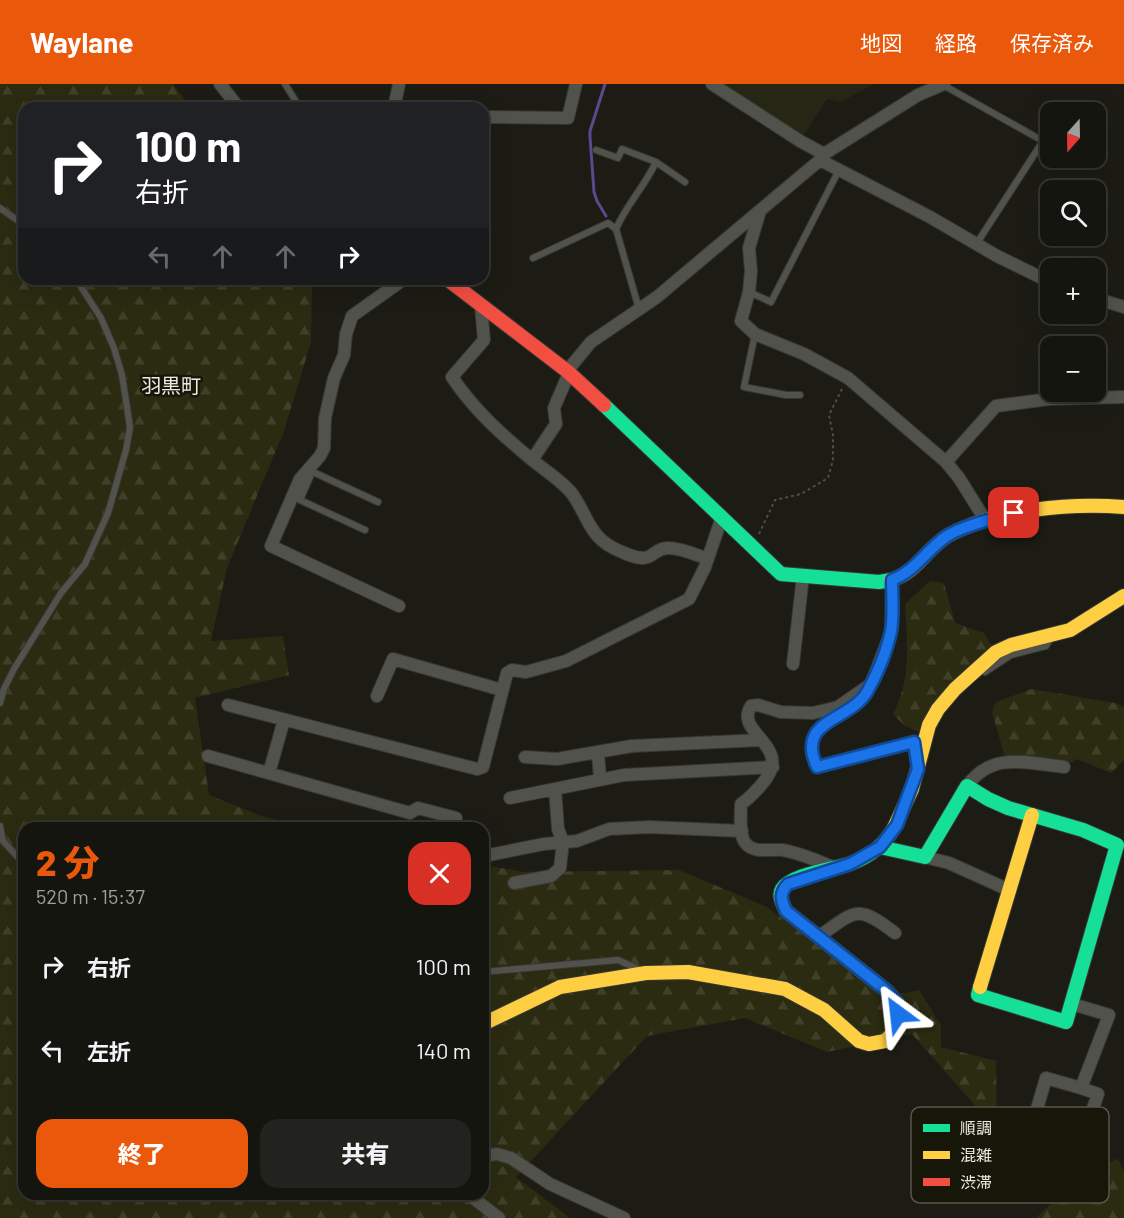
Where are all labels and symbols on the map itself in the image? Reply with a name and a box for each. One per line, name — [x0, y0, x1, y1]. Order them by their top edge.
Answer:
north arrow — [1040, 102, 1106, 168]
district label: 羽黒町 — [141, 373, 201, 397]
pin — [988, 487, 1039, 538]
position arrow — [866, 982, 930, 1046]
legend — [911, 1107, 1109, 1203]
text: 順調 — [960, 1118, 992, 1137]
text: 混雑 — [960, 1145, 992, 1164]
text: 渋滞 — [960, 1172, 992, 1191]

